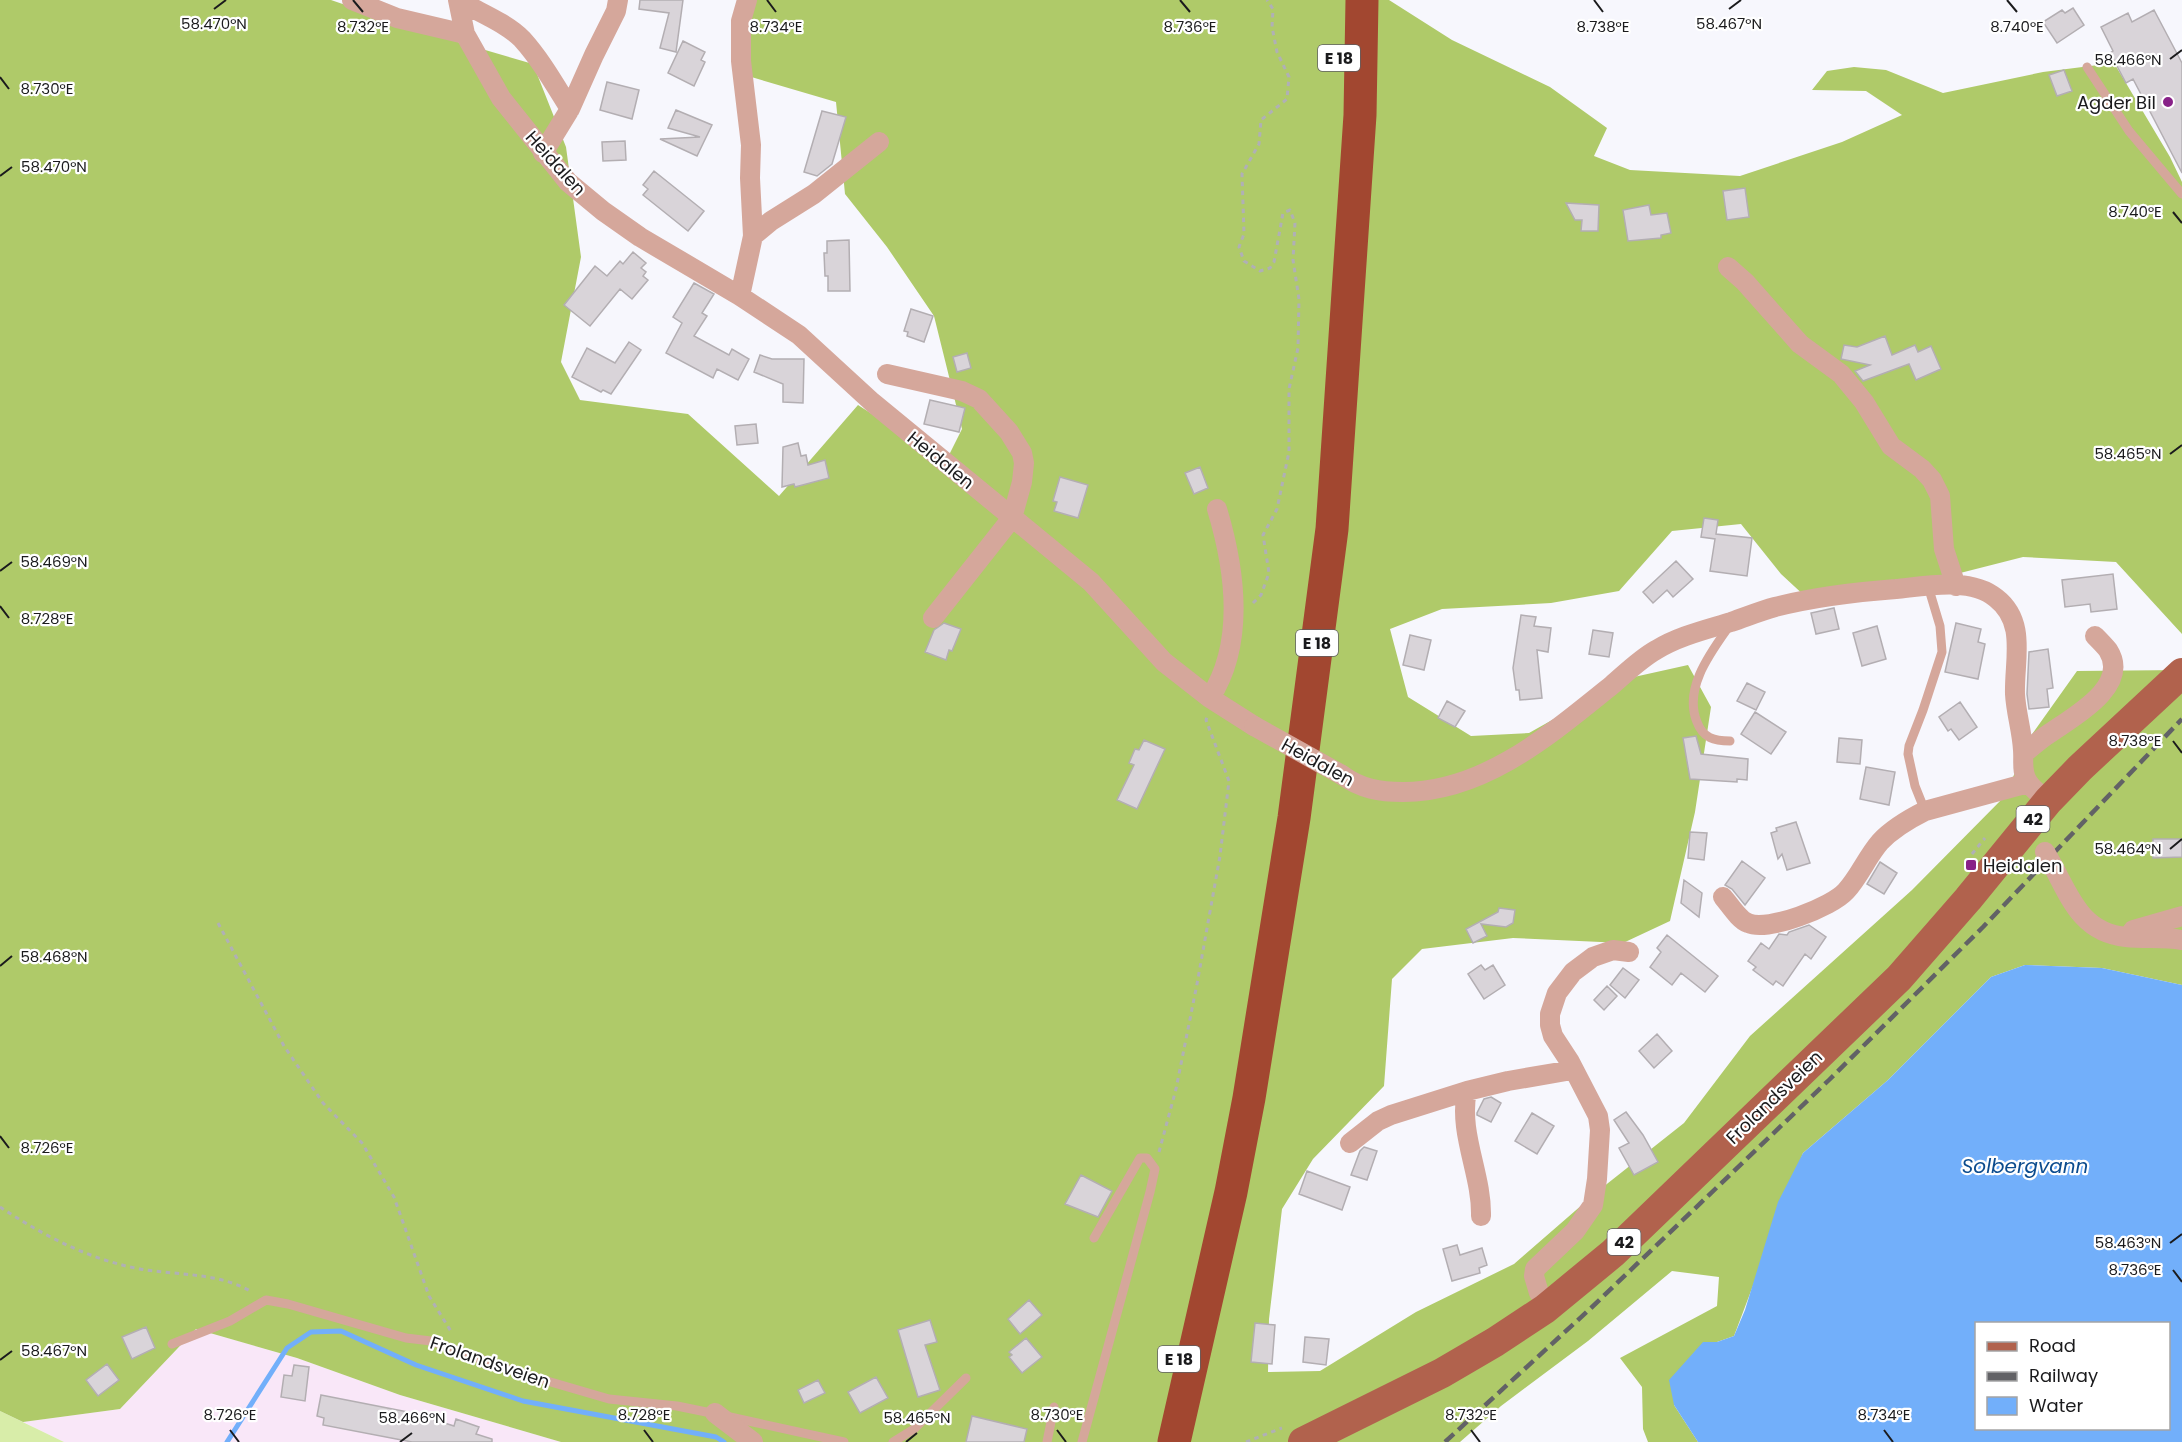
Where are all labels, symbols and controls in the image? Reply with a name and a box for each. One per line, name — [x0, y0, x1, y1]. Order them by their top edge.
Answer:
text: 58.470°N — [181, 13, 247, 34]
text: 58.467°N — [1696, 13, 1762, 34]
text: 8.732°E — [337, 16, 389, 37]
text: 8.734°E — [750, 16, 802, 37]
text: 8.736°E — [1163, 16, 1217, 37]
text: 8.738°E — [1577, 16, 1629, 37]
text: 8.740°E — [1990, 16, 2044, 37]
road number: E 18 — [1318, 45, 1360, 71]
text: 58.466°N — [2094, 49, 2162, 70]
text: 8.730°E — [21, 78, 73, 99]
place label: Agder Bil — [2077, 90, 2156, 115]
marker: Agder Bil — [2161, 95, 2175, 109]
street label: Heidalen — [520, 125, 592, 201]
text: 58.470°N — [21, 156, 87, 177]
text: 8.740°E — [2108, 201, 2162, 222]
street label: Heidalen — [902, 425, 980, 495]
text: 58.465°N — [2094, 443, 2162, 464]
text: 58.469°N — [20, 551, 88, 572]
text: 8.728°E — [21, 608, 73, 629]
road number: E 18 — [1296, 630, 1338, 656]
text: 8.738°E — [2109, 730, 2161, 751]
street label: Heidalen — [1277, 732, 1359, 792]
road number: 42 — [2016, 806, 2050, 832]
text: 58.464°N — [2094, 838, 2162, 859]
place label: Heidalen — [1983, 853, 2063, 878]
marker: Heidalen — [1964, 858, 1978, 872]
text: 58.468°N — [20, 946, 88, 967]
street label: Frolandsveien — [1720, 1044, 1828, 1150]
text: 8.726°E — [21, 1137, 73, 1158]
water label: Solbergvann — [1962, 1152, 2088, 1180]
road number: 42 — [1608, 1229, 1640, 1255]
text: 58.463°N — [2095, 1232, 2161, 1253]
text: 8.736°E — [2108, 1259, 2162, 1280]
legend — [1975, 1322, 2170, 1430]
street label: Frolandsveien — [427, 1330, 553, 1394]
text: Road — [2029, 1333, 2076, 1358]
text: 58.467°N — [21, 1340, 87, 1361]
road number: E 18 — [1158, 1346, 1200, 1372]
text: Railway — [2029, 1363, 2098, 1388]
text: Water — [2029, 1393, 2083, 1418]
text: 8.726°E — [204, 1404, 256, 1425]
text: 8.728°E — [618, 1404, 670, 1425]
text: 8.730°E — [1031, 1404, 1083, 1425]
text: 8.732°E — [1445, 1404, 1497, 1425]
text: 8.734°E — [1858, 1404, 1910, 1425]
text: 58.466°N — [378, 1407, 446, 1428]
text: 58.465°N — [883, 1407, 951, 1428]

